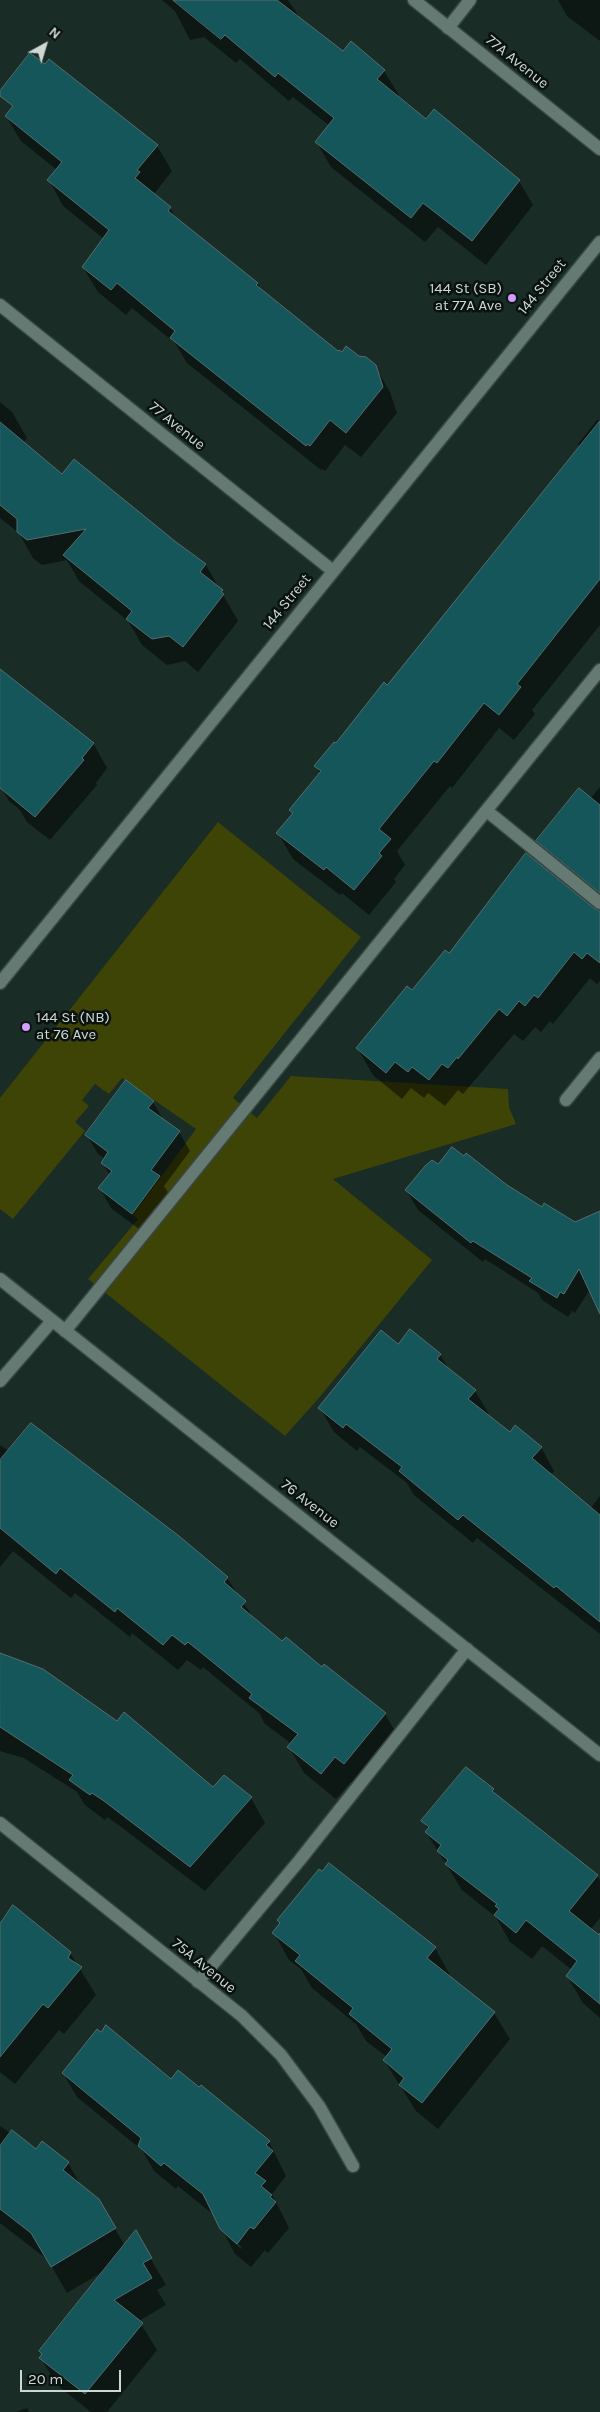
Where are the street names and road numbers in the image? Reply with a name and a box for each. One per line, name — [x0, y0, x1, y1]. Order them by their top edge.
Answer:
street label: 77A Avenue — [482, 31, 552, 93]
street label: 144 Street — [514, 256, 570, 318]
street label: 77 Avenue — [145, 398, 209, 454]
street label: 144 Street — [259, 571, 315, 633]
street label: 76 Avenue — [277, 1476, 343, 1532]
street label: 75A Avenue — [168, 1935, 240, 1997]

